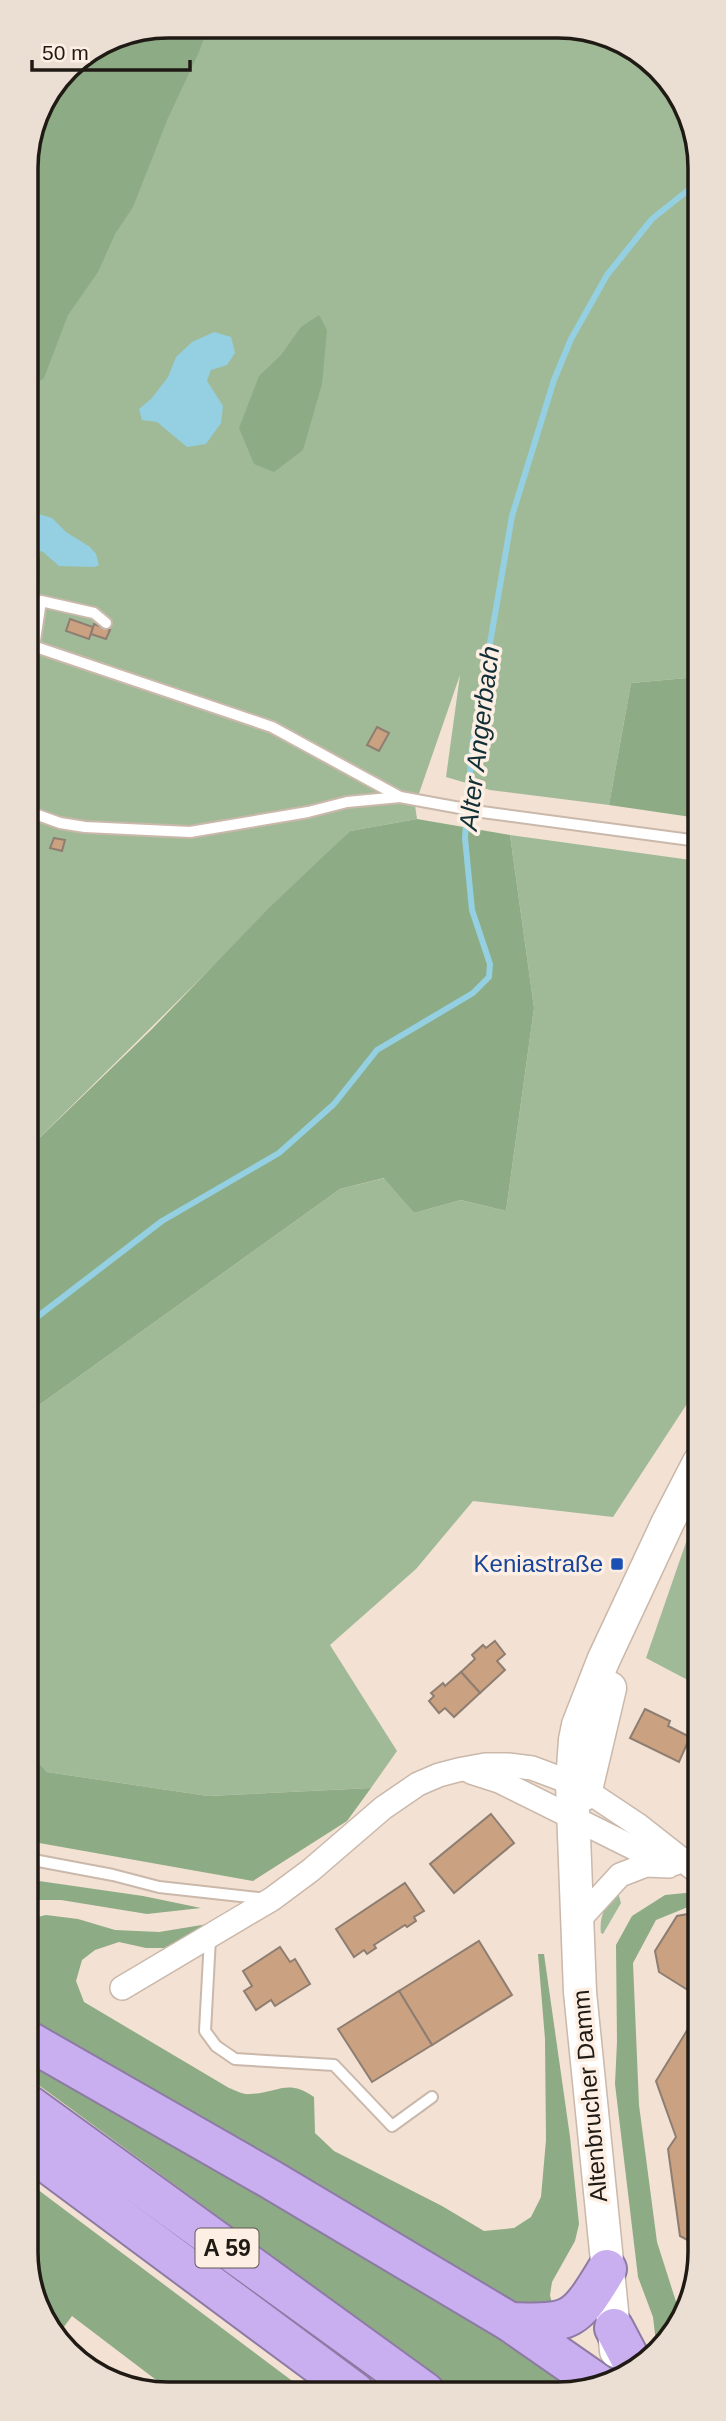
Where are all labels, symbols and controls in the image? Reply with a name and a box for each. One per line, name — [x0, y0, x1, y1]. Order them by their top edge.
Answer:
scale bar — [32, 28, 189, 72]
text: 50 m — [42, 41, 89, 64]
water label: Alter Angerbach — [453, 644, 505, 834]
place label: Keniastraße — [474, 1550, 603, 1577]
marker: Keniastraße — [609, 1556, 625, 1572]
street label: Altenbrucher Damm — [567, 1989, 612, 2204]
road number: A 59 — [196, 2228, 258, 2268]

